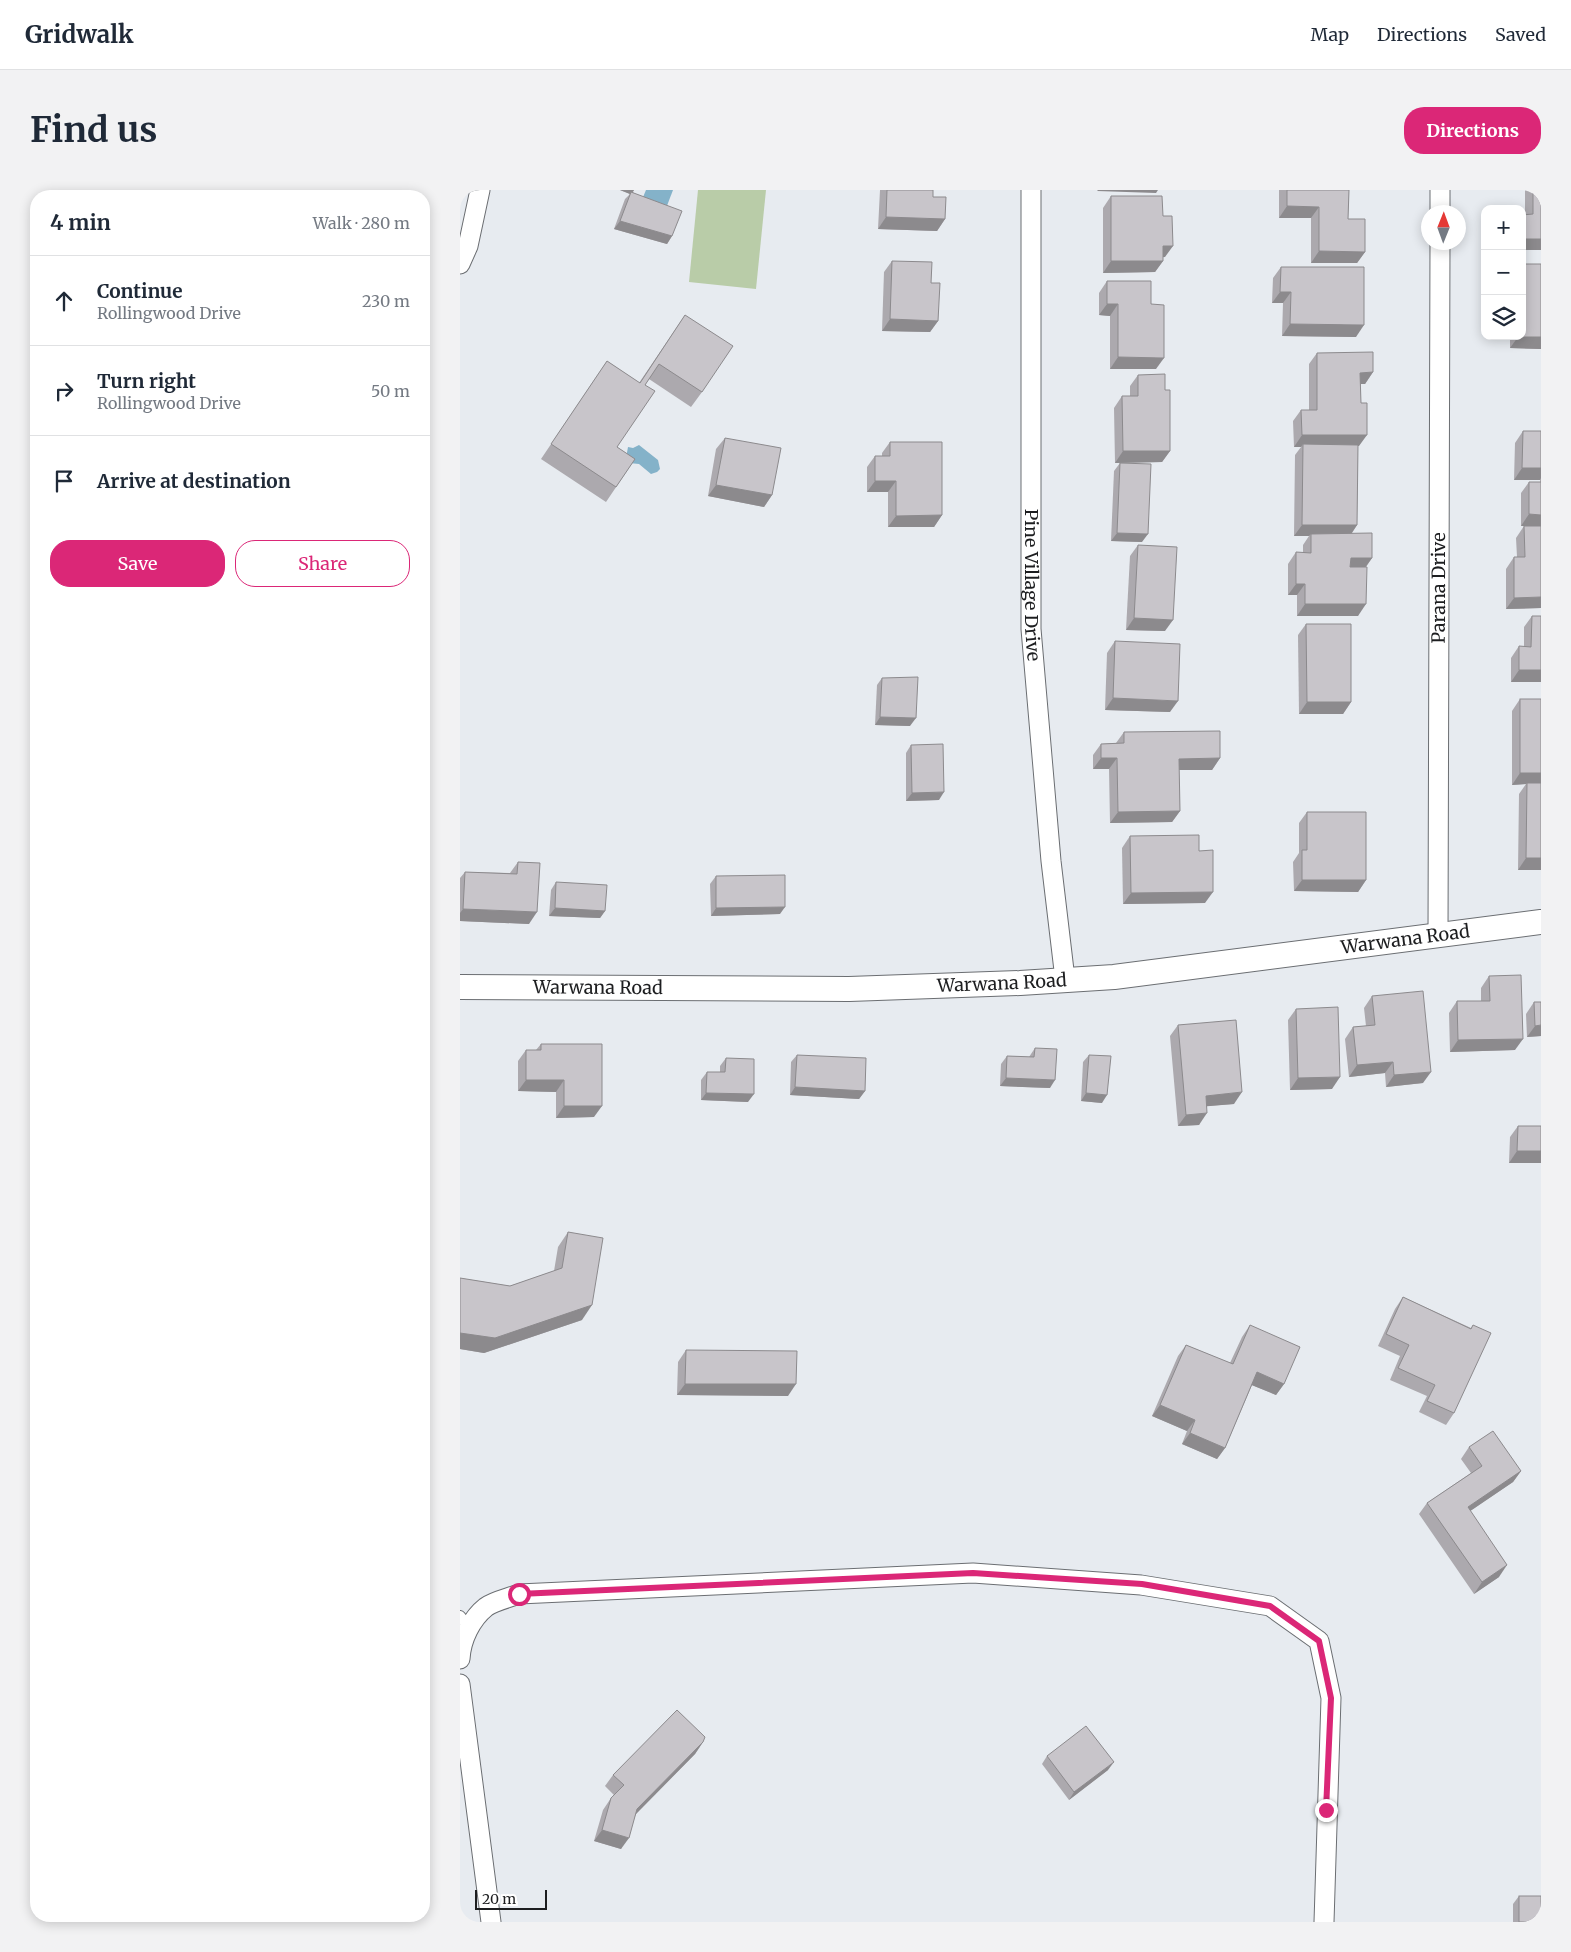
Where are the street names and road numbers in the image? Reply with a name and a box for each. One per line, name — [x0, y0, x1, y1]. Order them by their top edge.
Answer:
street label: Pine Village Drive — [1020, 509, 1046, 662]
street label: Parana Drive — [1427, 532, 1450, 644]
street label: Warwana Road — [1338, 919, 1471, 959]
street label: Warwana Road — [936, 968, 1068, 997]
street label: Warwana Road — [532, 975, 663, 999]

